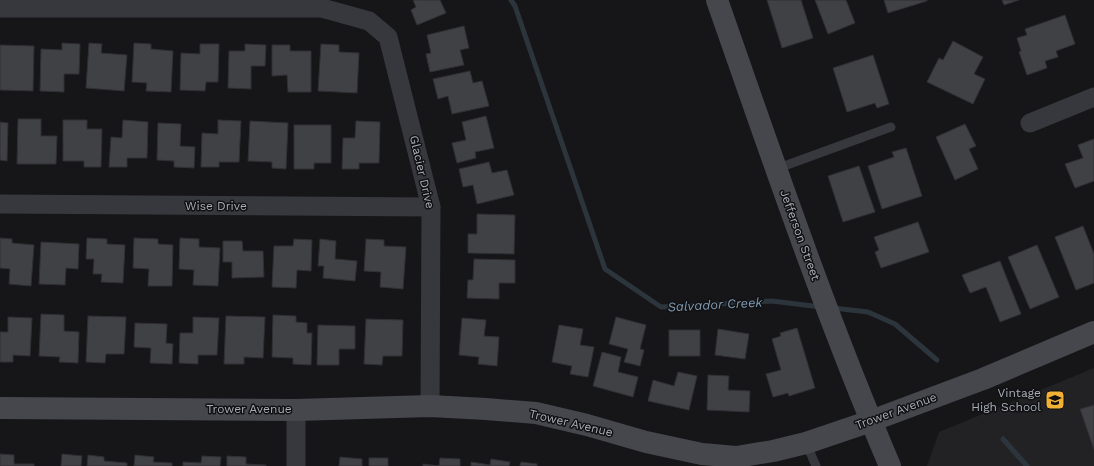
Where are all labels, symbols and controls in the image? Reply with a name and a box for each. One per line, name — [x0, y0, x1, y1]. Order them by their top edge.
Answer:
street label: Glacier Drive — [407, 134, 437, 210]
street label: Jefferson Street — [777, 188, 823, 282]
street label: Wise Drive — [185, 199, 247, 213]
water label: Salvador Creek — [667, 294, 764, 314]
place label: Vintage High School — [971, 386, 1041, 414]
school or university icon: Vintage High School — [1044, 389, 1066, 411]
street label: Trower Avenue — [853, 390, 939, 432]
street label: Trower Avenue — [206, 402, 292, 416]
street label: Trower Avenue — [528, 407, 614, 439]

